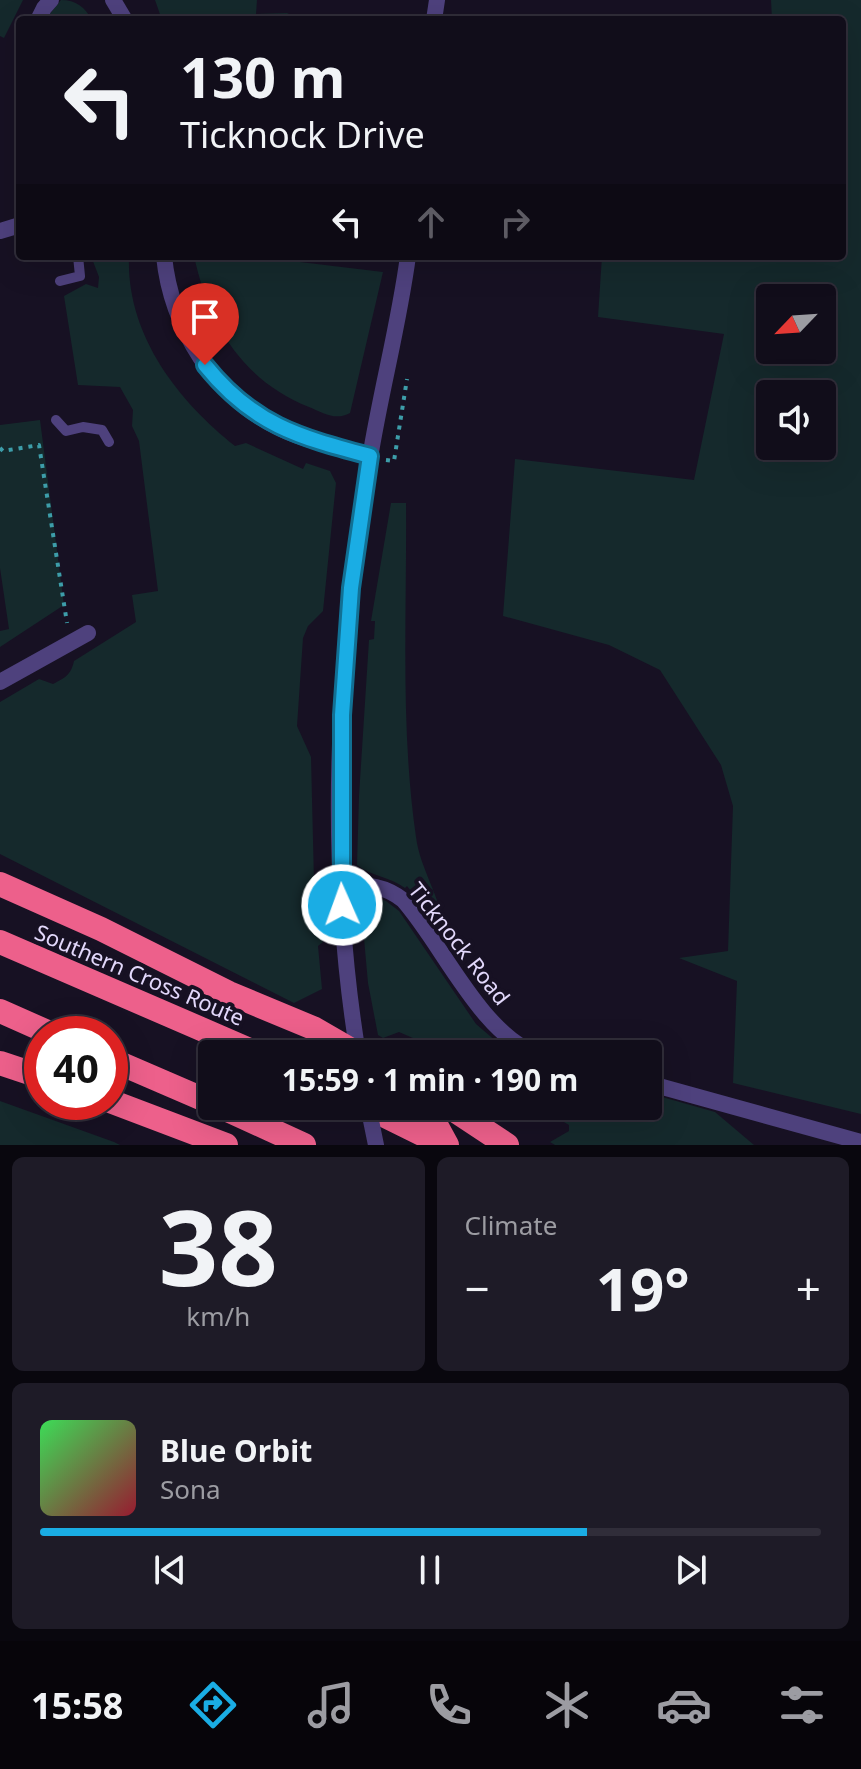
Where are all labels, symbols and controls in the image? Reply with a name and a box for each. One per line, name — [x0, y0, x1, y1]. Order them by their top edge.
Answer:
text: 130 m — [180, 38, 345, 114]
icon: left — [48, 48, 152, 152]
text: Ticknock Drive — [180, 110, 425, 159]
icon: left — [325, 200, 369, 244]
icon: ahead — [409, 200, 453, 244]
icon: right — [493, 200, 537, 244]
pin — [171, 283, 239, 365]
north arrow — [756, 284, 836, 364]
map controls — [756, 284, 836, 460]
icon: arrive — [183, 295, 227, 339]
button: sound — [756, 380, 836, 460]
position arrow — [300, 863, 384, 947]
street label: Ticknock Road — [403, 875, 517, 1011]
street label: Southern Cross Route — [31, 916, 249, 1032]
speed limit sign: 40 — [24, 1016, 128, 1120]
text: 15:59 · 1 min · 190 m — [282, 1059, 578, 1100]
text: 38 — [159, 1175, 278, 1316]
text: Climate — [465, 1207, 557, 1243]
text: 19° — [596, 1247, 690, 1329]
text: − — [465, 1258, 490, 1318]
text: + — [796, 1258, 821, 1318]
text: km/h — [186, 1298, 250, 1334]
text: Blue Orbit — [160, 1430, 312, 1471]
text: Sona — [160, 1471, 221, 1507]
icon: previous — [148, 1548, 192, 1592]
icon: pause — [408, 1548, 452, 1592]
icon: next — [669, 1548, 713, 1592]
icon: directions — [185, 1677, 241, 1733]
icon: music — [303, 1677, 359, 1733]
icon: phone — [421, 1677, 477, 1733]
icon: climate — [539, 1677, 595, 1733]
icon: car — [656, 1677, 712, 1733]
icon: filters — [774, 1677, 830, 1733]
text: 15:58 — [31, 1681, 123, 1730]

